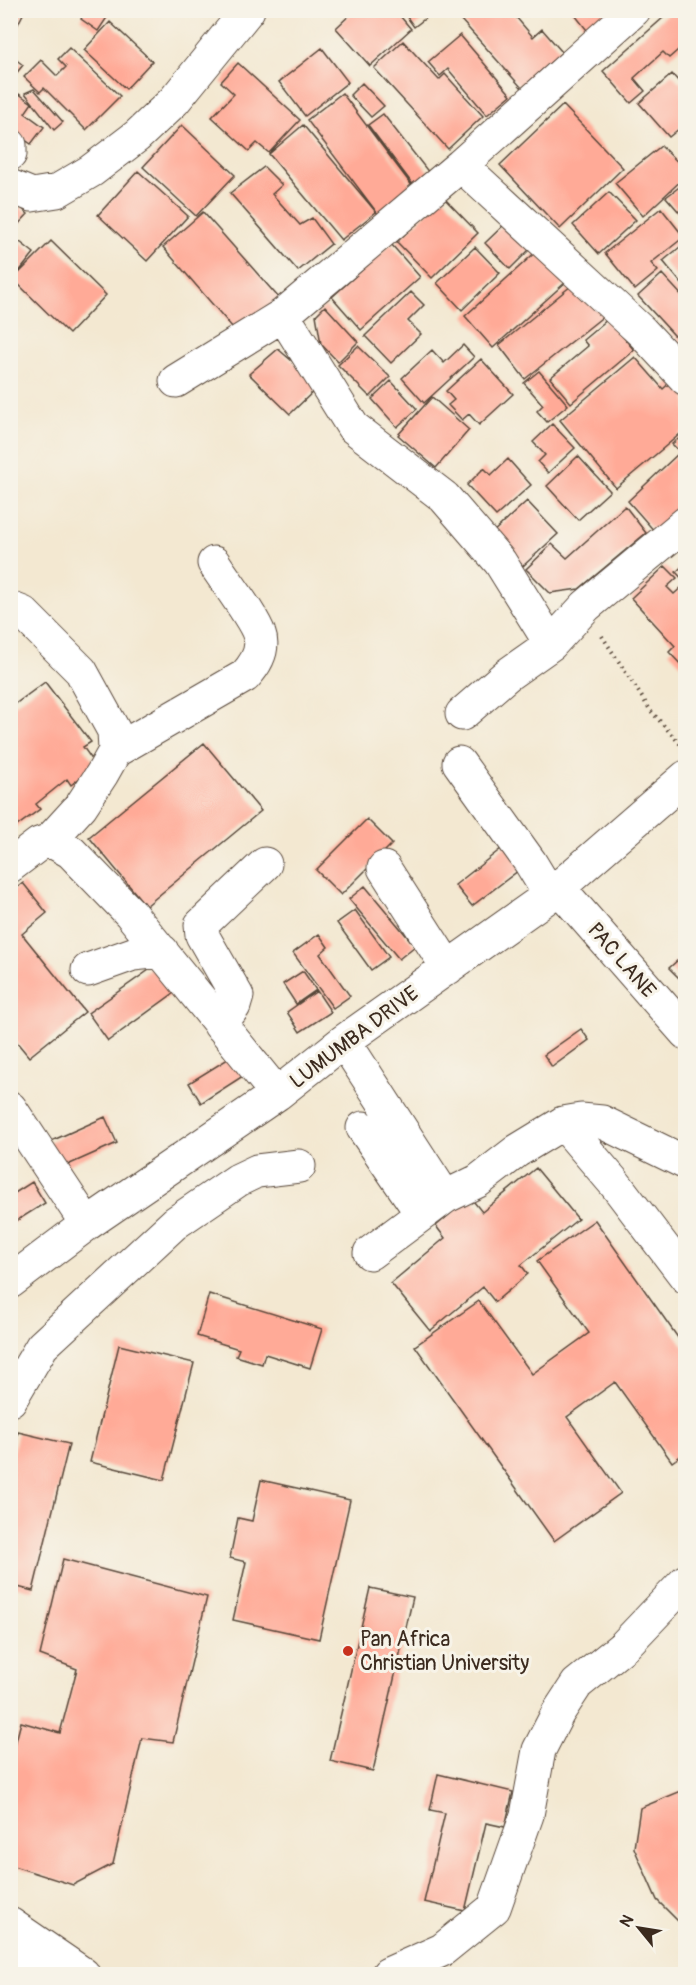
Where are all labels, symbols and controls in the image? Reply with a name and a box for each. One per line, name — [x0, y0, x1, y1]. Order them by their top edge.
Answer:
street label: PAC LANE — [582, 917, 662, 1004]
street label: LUMUMBA DRIVE — [284, 980, 424, 1095]
place label: Pan Africa Christian University — [360, 1626, 529, 1677]
marker: Pan Africa Christian University — [341, 1644, 355, 1658]
north arrow — [609, 1898, 669, 1958]
text: N — [616, 1911, 638, 1931]

